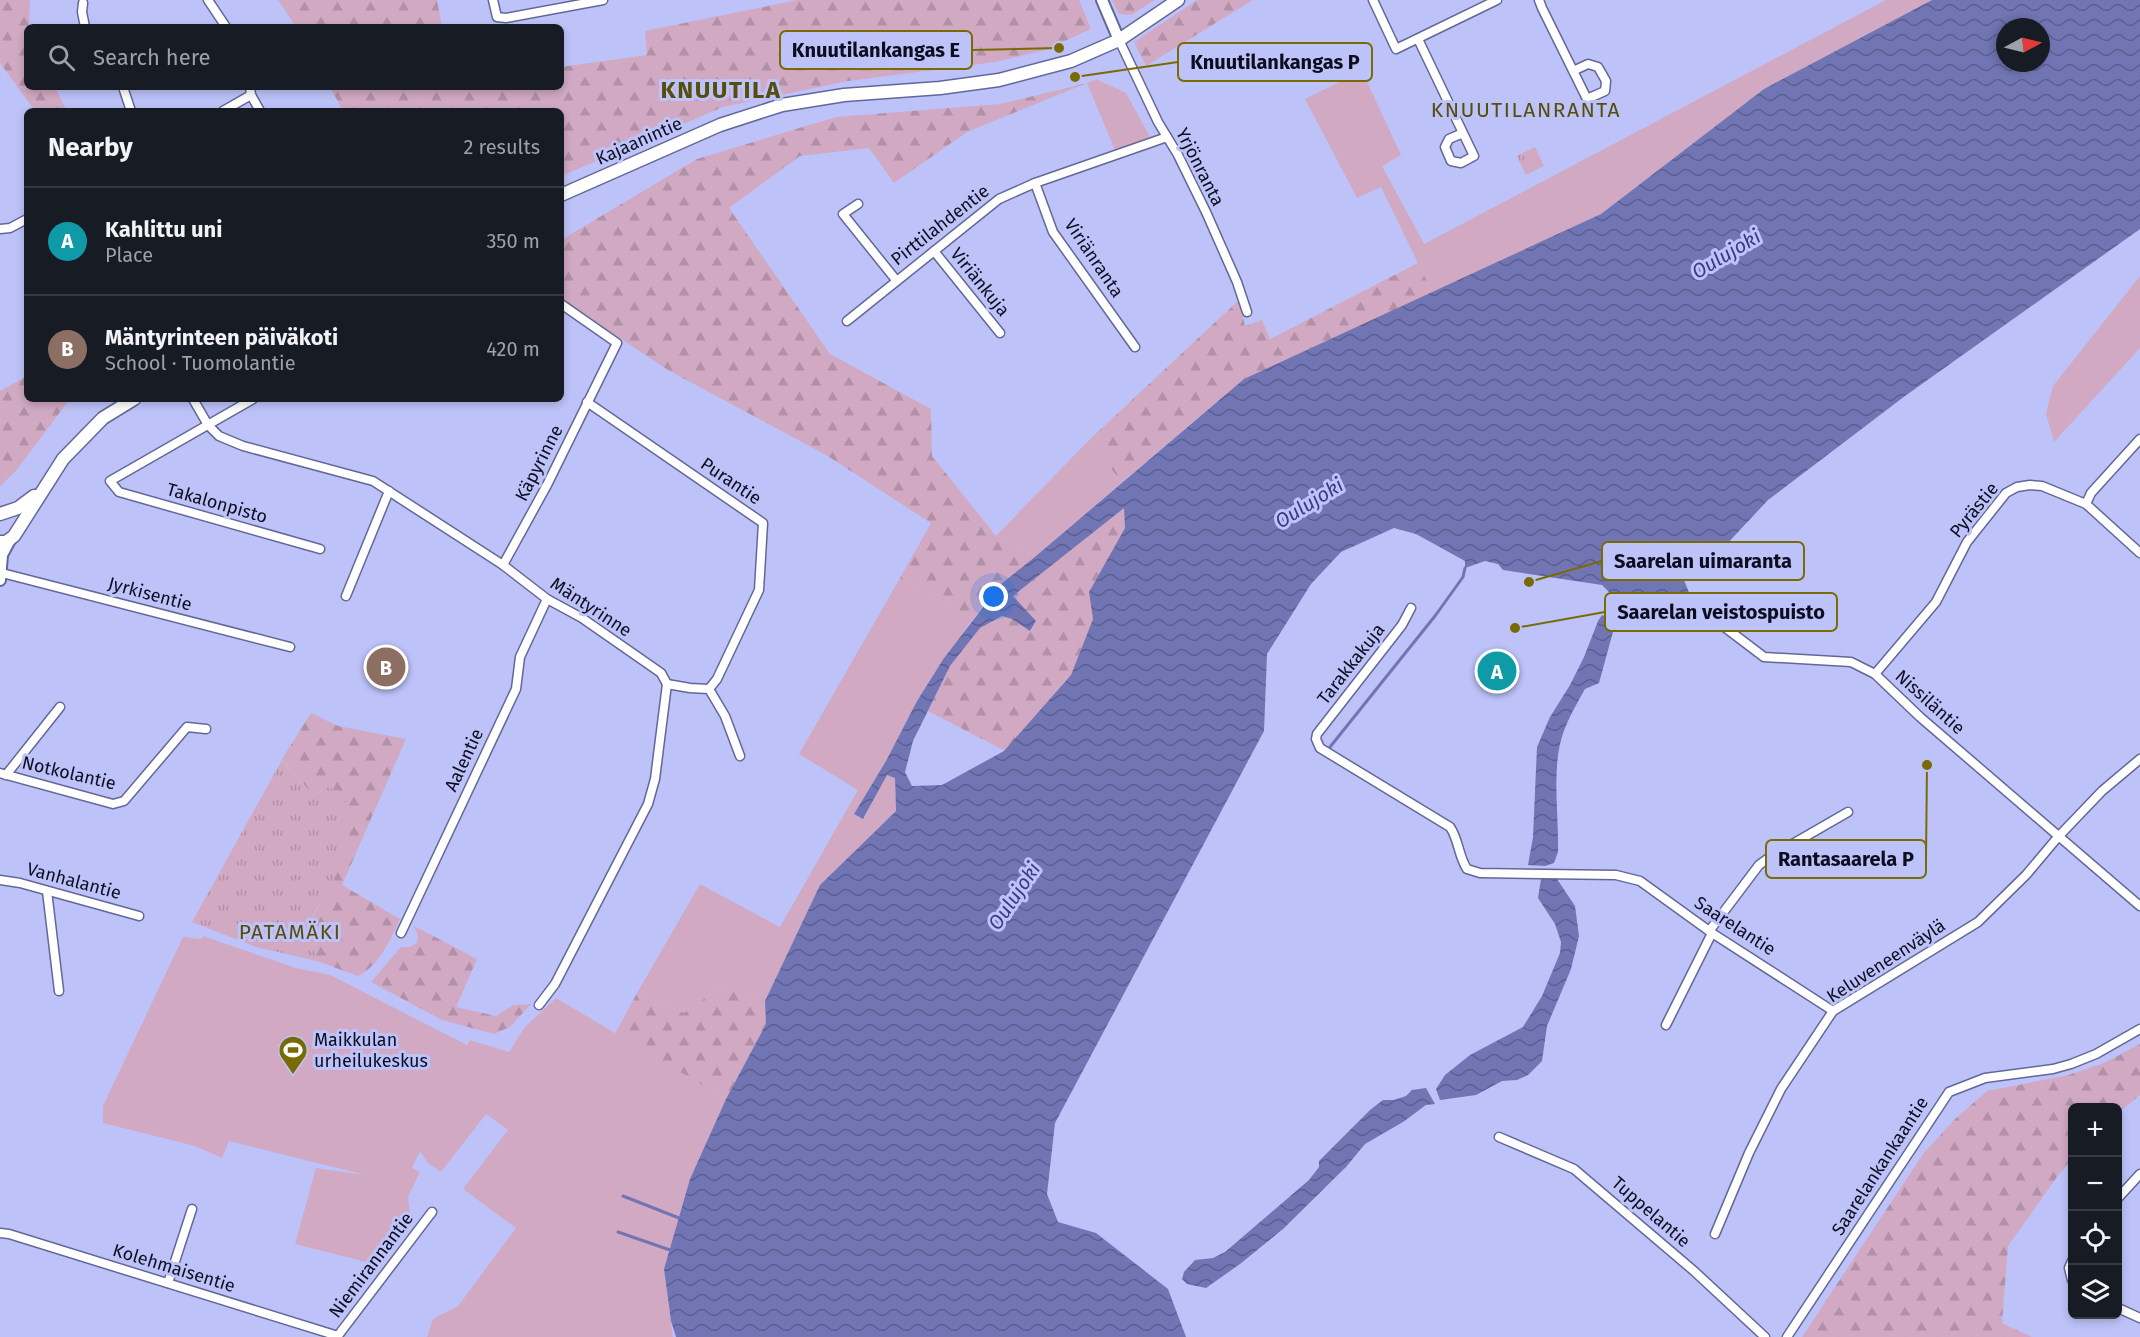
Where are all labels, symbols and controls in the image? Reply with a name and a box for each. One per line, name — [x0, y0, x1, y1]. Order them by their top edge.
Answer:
north arrow — [1996, 18, 2050, 72]
search box — [24, 24, 564, 90]
callout: Knuutilankangas E — [780, 31, 972, 69]
text: Knuutilankangas E — [792, 38, 960, 62]
icon: search — [45, 41, 78, 74]
callout: Knuutilankangas P — [1178, 43, 1372, 81]
text: Search here — [93, 44, 211, 71]
text: Knuutilankangas P — [1190, 50, 1360, 74]
district label: KNUUTILA — [661, 76, 781, 104]
district label: KNUUTILANRANTA — [1431, 97, 1621, 123]
street label: Kajaanintie — [592, 112, 686, 170]
street label: Yrjönranta — [1171, 124, 1229, 210]
text: Nearby — [48, 132, 133, 163]
text: 2 results — [463, 135, 540, 159]
street label: Pirttilahdentie — [887, 180, 993, 270]
street label: Viriänranta — [1060, 214, 1128, 302]
text: Kahlittu uni — [105, 216, 222, 243]
water label: Oulujoki — [1687, 224, 1765, 284]
text: A — [62, 229, 73, 253]
text: 350 m — [486, 229, 540, 253]
text: Place — [105, 243, 153, 267]
street label: Viriänkuja — [946, 243, 1014, 321]
text: Mäntyrinteen päiväkoti — [105, 324, 338, 351]
text: B — [61, 337, 74, 361]
text: 420 m — [486, 337, 540, 361]
text: School · Tuomolantie — [105, 351, 296, 375]
street label: Käpyrinne — [510, 421, 568, 505]
street label: Purantie — [696, 453, 766, 509]
water label: Oulujoki — [1270, 472, 1348, 533]
street label: Takalonpisto — [164, 478, 270, 528]
street label: Pyrästie — [1945, 478, 2003, 542]
callout: Saarelan uimaranta — [1602, 542, 1804, 580]
text: Saarelan uimaranta — [1614, 549, 1792, 573]
street label: Jyrkisentie — [106, 572, 194, 616]
street label: Mäntyrinne — [546, 573, 636, 641]
your location — [979, 582, 1008, 611]
callout: Saarelan veistospuisto — [1605, 593, 1837, 631]
text: Saarelan veistospuisto — [1617, 600, 1825, 624]
street label: Tarakkakuja — [1313, 619, 1389, 709]
pin: B — [366, 644, 406, 690]
pin: A — [1478, 648, 1516, 694]
street label: Nissiläntie — [1891, 665, 1969, 739]
street label: Aalentie — [440, 725, 488, 795]
street label: Notkolantie — [20, 752, 118, 794]
callout: Rantasaarela P — [1766, 840, 1926, 878]
text: Rantasaarela P — [1778, 847, 1914, 871]
water label: Oulujoki — [983, 857, 1045, 934]
street label: Vanhalantie — [24, 858, 124, 904]
street label: Saarelantie — [1690, 892, 1780, 960]
street label: Keluveneenväylä — [1823, 914, 1949, 1008]
district label: PATAMÄKI — [239, 919, 341, 945]
place label: Maikkulan urheilukeskus — [314, 1029, 428, 1072]
sports icon: Maikkulan urheilukeskus — [277, 1034, 309, 1076]
street label: Saarelankankaantie — [1827, 1093, 1933, 1239]
map controls — [2068, 1103, 2122, 1319]
button: + — [2068, 1103, 2122, 1157]
button: − — [2068, 1157, 2122, 1211]
street label: Tuppelantie — [1607, 1172, 1695, 1252]
street label: Niemirannantie — [324, 1208, 418, 1322]
button: locate — [2068, 1211, 2122, 1265]
street label: Kolehmaisentie — [110, 1239, 238, 1297]
button: layers — [2068, 1265, 2122, 1319]

